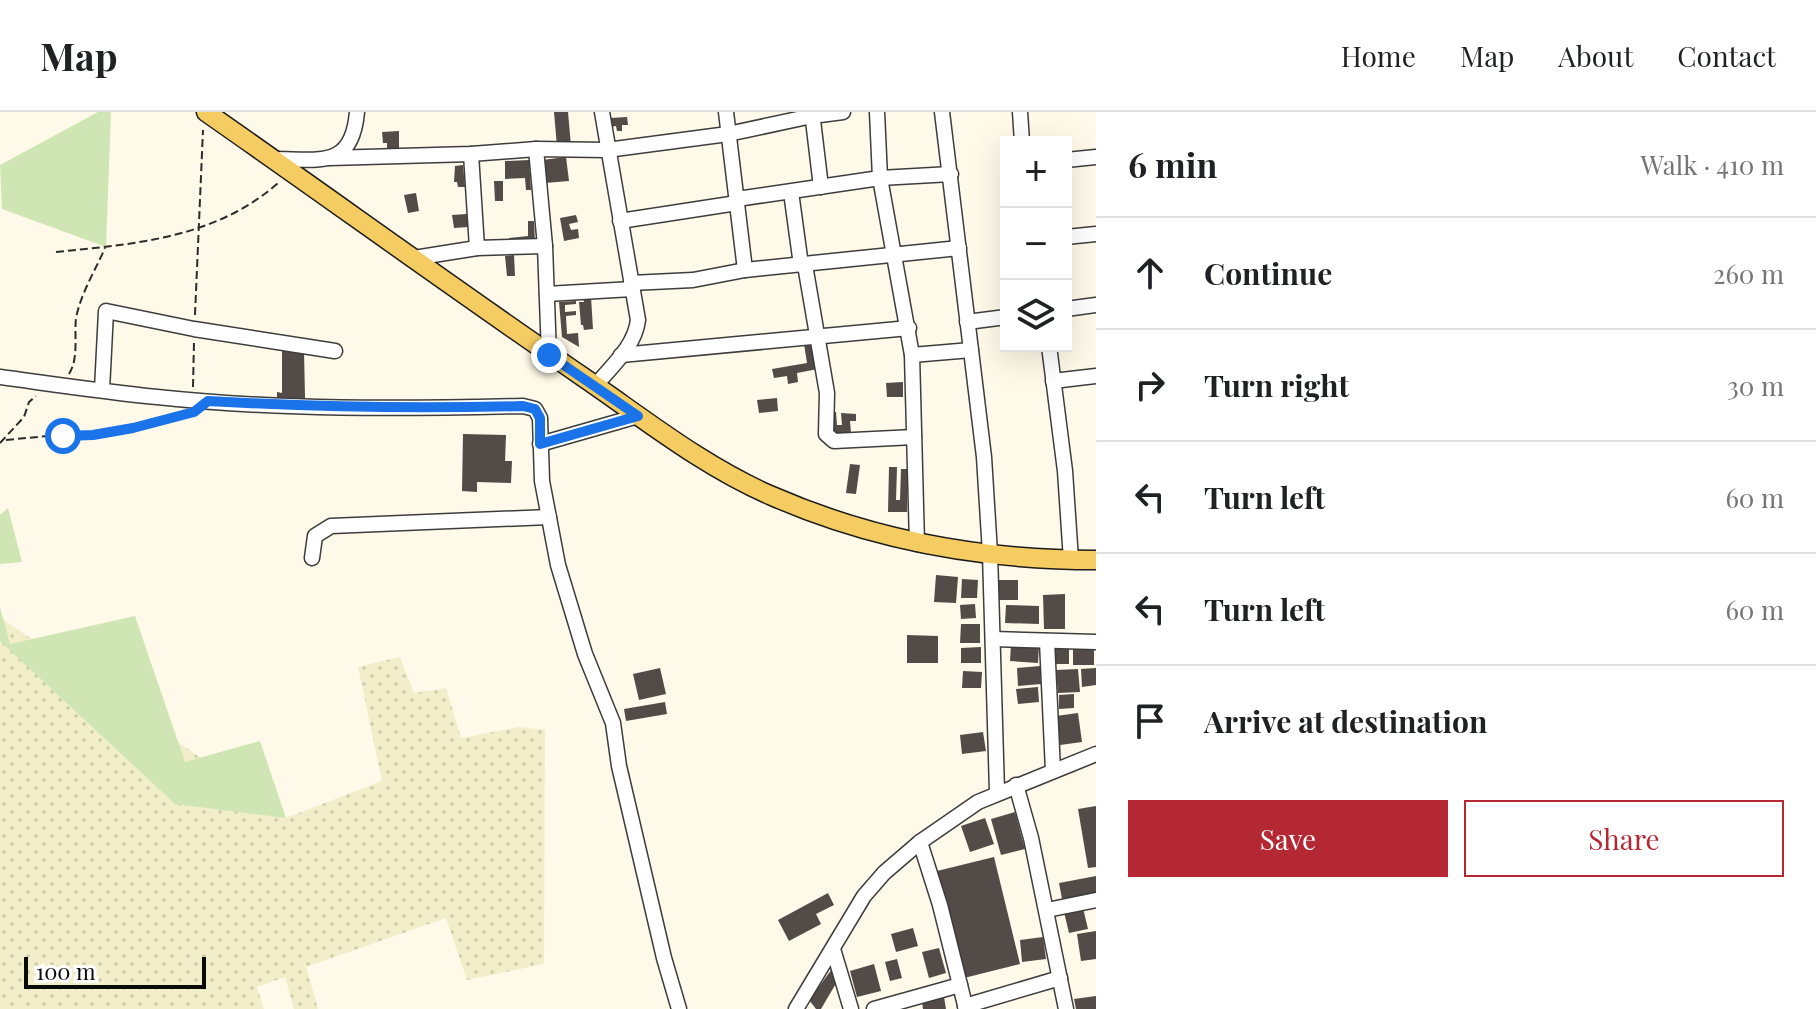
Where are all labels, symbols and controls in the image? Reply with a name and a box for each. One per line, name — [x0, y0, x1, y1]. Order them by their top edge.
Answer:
text: Map — [40, 30, 117, 81]
text: Home — [1341, 37, 1416, 74]
text: Map — [1460, 37, 1514, 74]
text: About — [1558, 37, 1633, 74]
text: Contact — [1677, 37, 1776, 74]
map controls — [1000, 136, 1072, 352]
button: + — [1000, 136, 1072, 208]
text: 6 min — [1128, 141, 1217, 187]
text: Walk · 410 m — [1641, 147, 1784, 182]
button: − — [1000, 208, 1072, 280]
icon: ahead — [1128, 251, 1172, 295]
text: Continue — [1204, 253, 1332, 293]
text: 260 m — [1713, 256, 1784, 291]
button: layers — [1000, 280, 1072, 352]
route end — [531, 337, 567, 373]
icon: right — [1128, 363, 1172, 407]
text: Turn right — [1204, 365, 1349, 405]
text: 30 m — [1727, 368, 1784, 403]
route start — [45, 418, 81, 454]
icon: left — [1128, 475, 1172, 519]
text: Turn left — [1204, 477, 1325, 517]
text: 60 m — [1725, 480, 1784, 515]
icon: left — [1128, 587, 1172, 631]
text: Turn left — [1204, 589, 1325, 629]
text: 60 m — [1725, 592, 1784, 627]
icon: arrive — [1128, 699, 1172, 743]
text: Arrive at destination — [1204, 701, 1487, 741]
button: Save — [1128, 800, 1448, 877]
button: Share — [1464, 800, 1784, 877]
scale bar — [24, 953, 206, 989]
text: 100 m — [36, 956, 96, 986]

